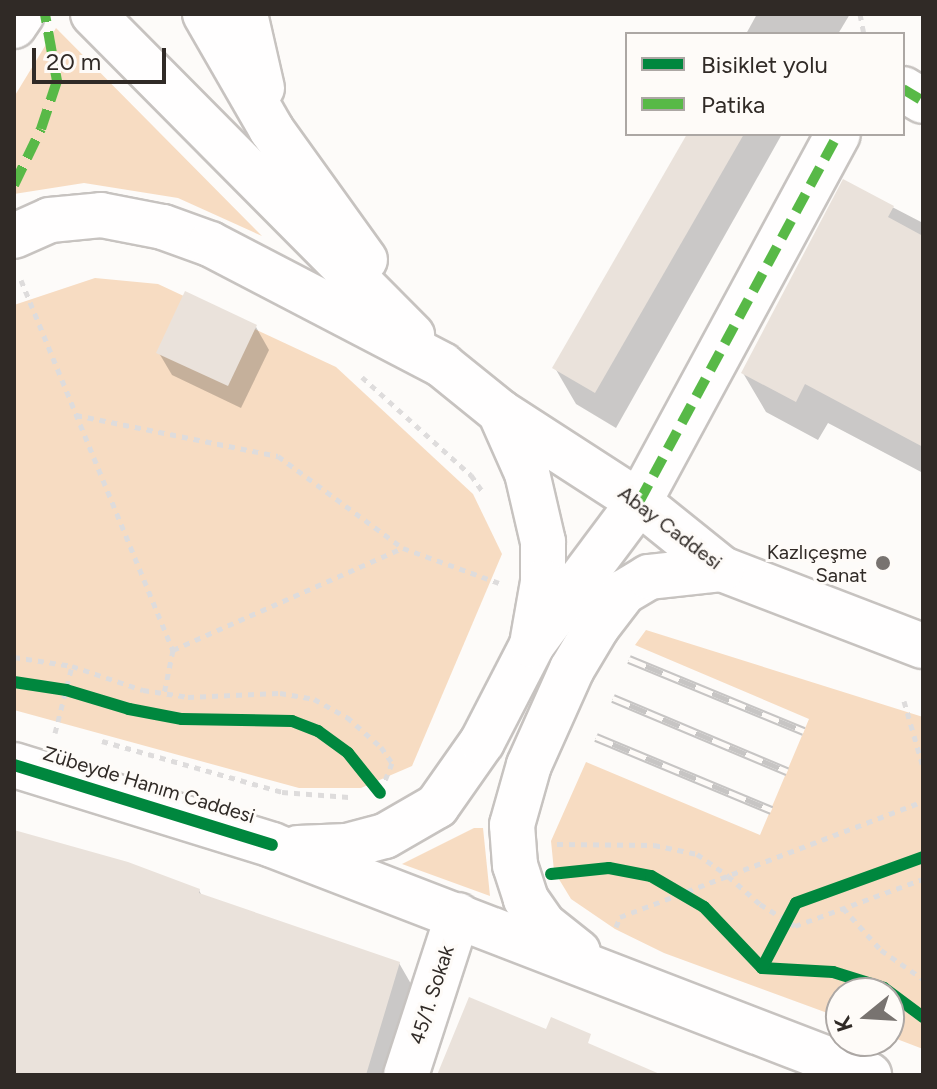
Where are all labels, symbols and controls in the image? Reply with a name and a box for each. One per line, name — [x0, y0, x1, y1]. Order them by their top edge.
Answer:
scale bar — [36, 32, 170, 82]
legend — [625, 32, 905, 136]
text: 20 m — [46, 47, 101, 76]
text: Bisiklet yolu — [701, 50, 828, 79]
text: Patika — [701, 90, 765, 119]
street label: Abay Caddesi — [613, 481, 727, 575]
place label: Kazlıçeşme Sanat — [767, 540, 867, 587]
marker: Kazlıçeşme Sanat — [874, 554, 892, 572]
street label: Zübeyde Hanım Caddesi — [40, 741, 258, 829]
street label: 45/1. Sokak — [405, 943, 459, 1047]
north arrow — [825, 977, 905, 1057]
text: K — [828, 1013, 859, 1035]

